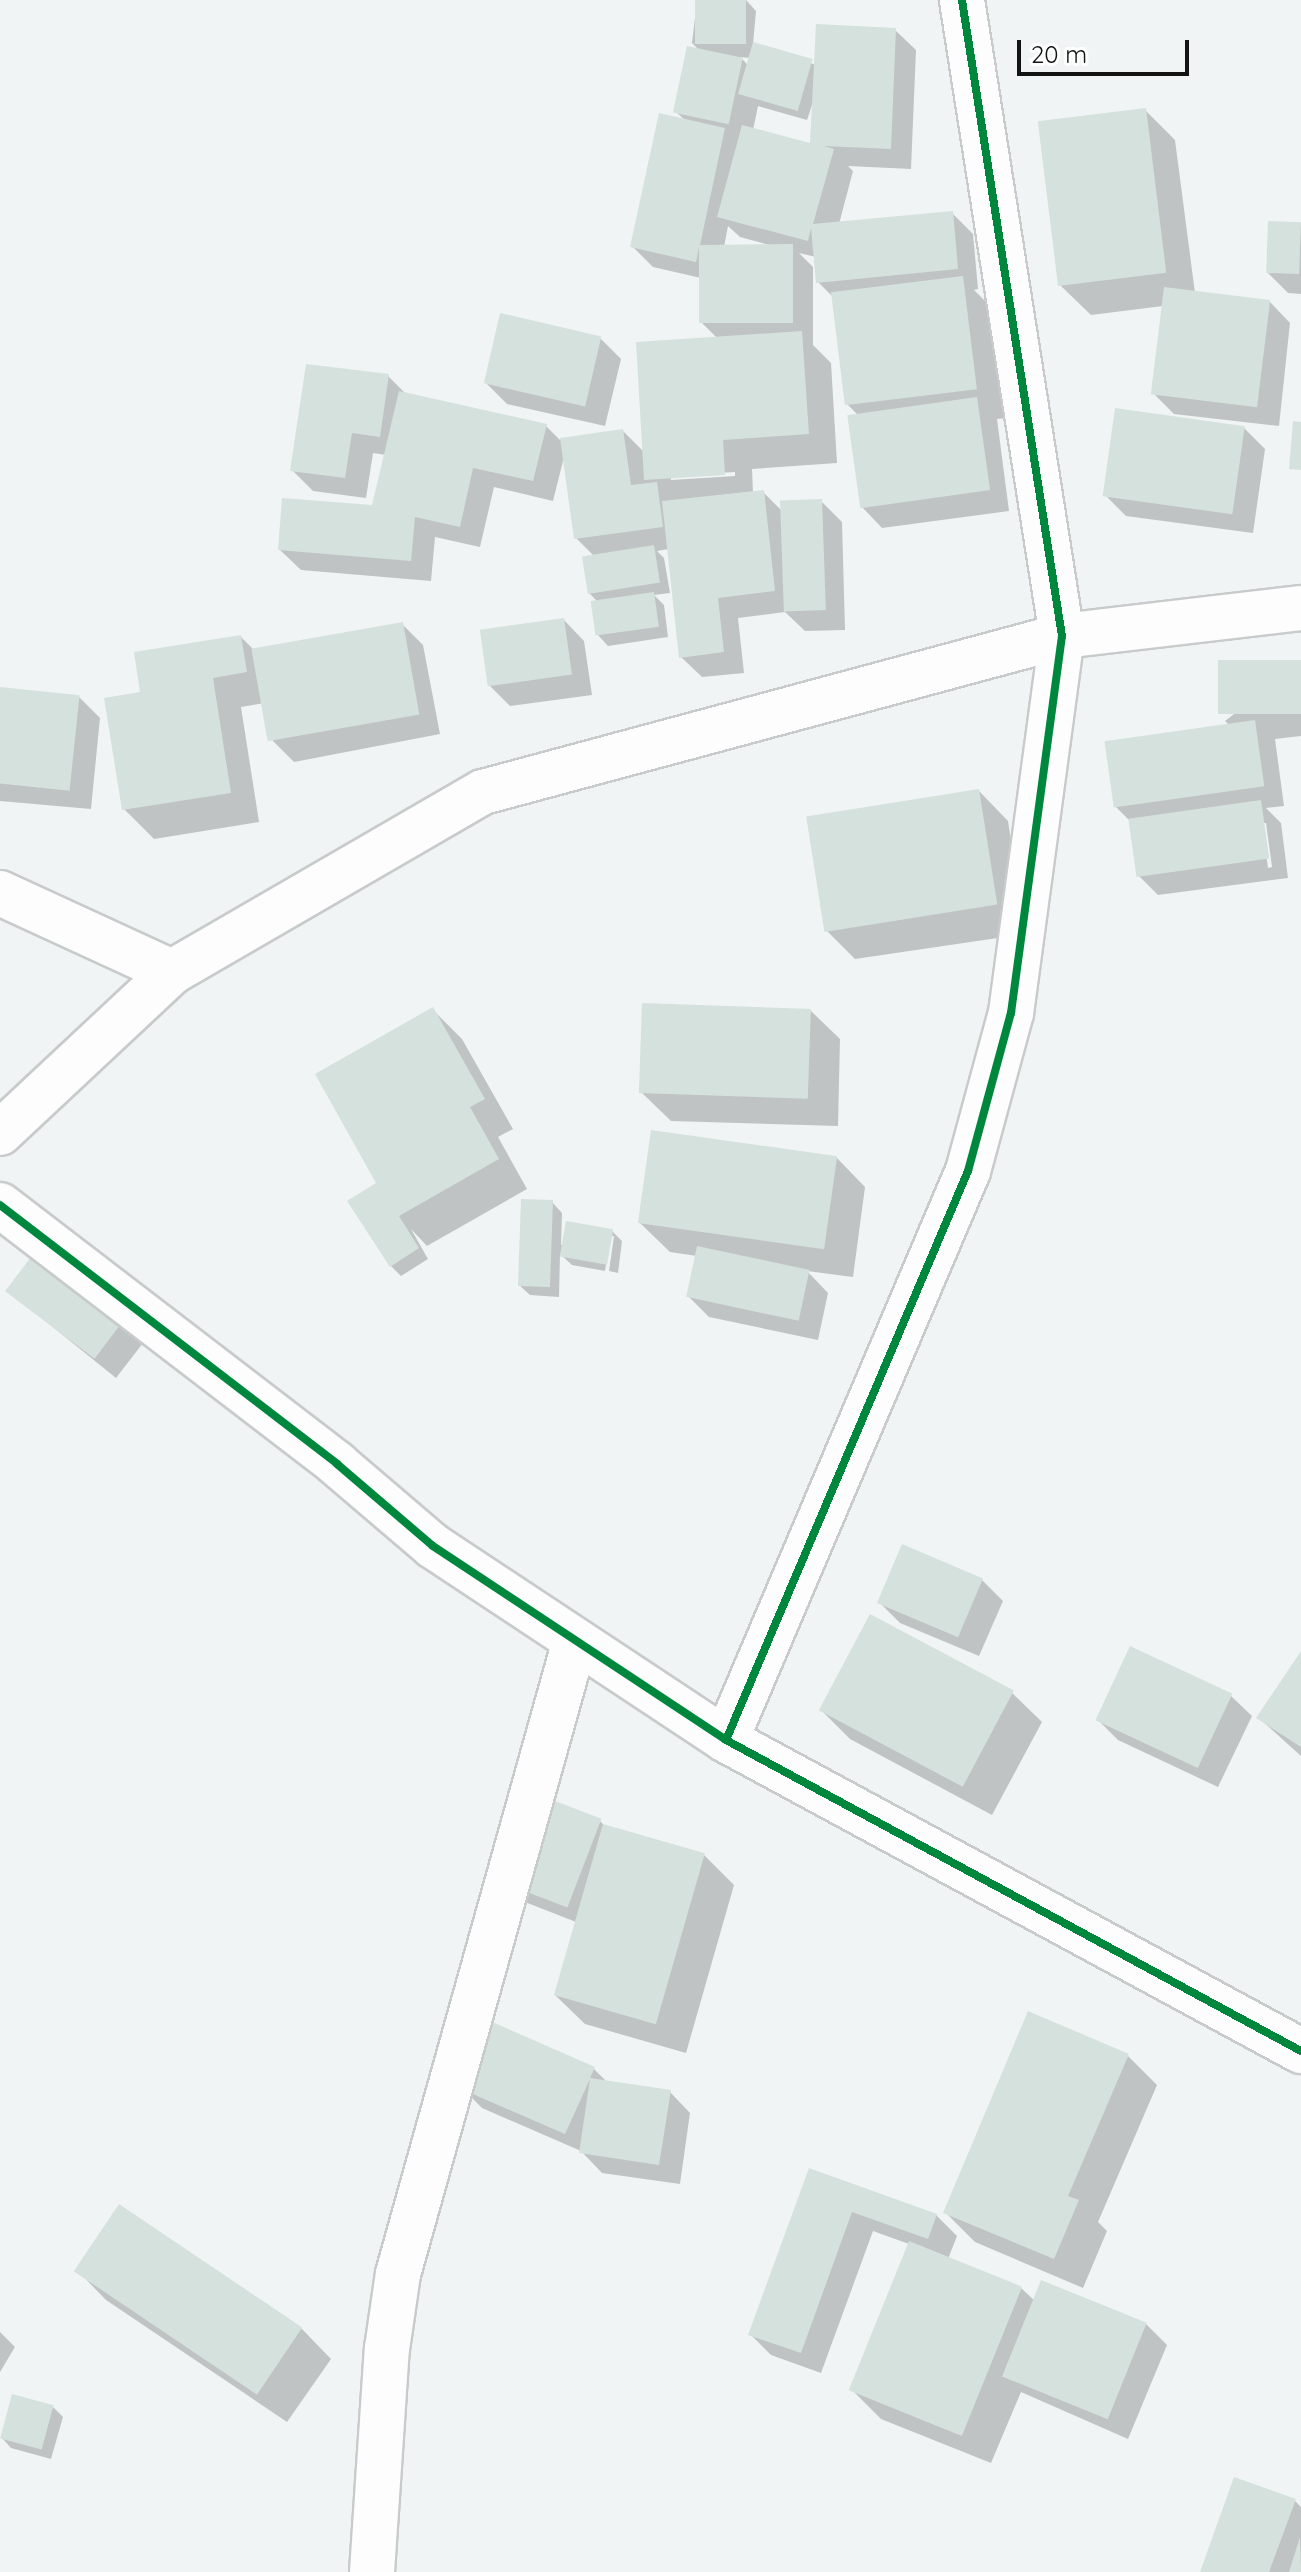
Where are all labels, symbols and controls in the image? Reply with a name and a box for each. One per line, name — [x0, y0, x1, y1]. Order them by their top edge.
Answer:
scale bar — [1021, 24, 1193, 74]
text: 20 m — [1031, 39, 1087, 69]

